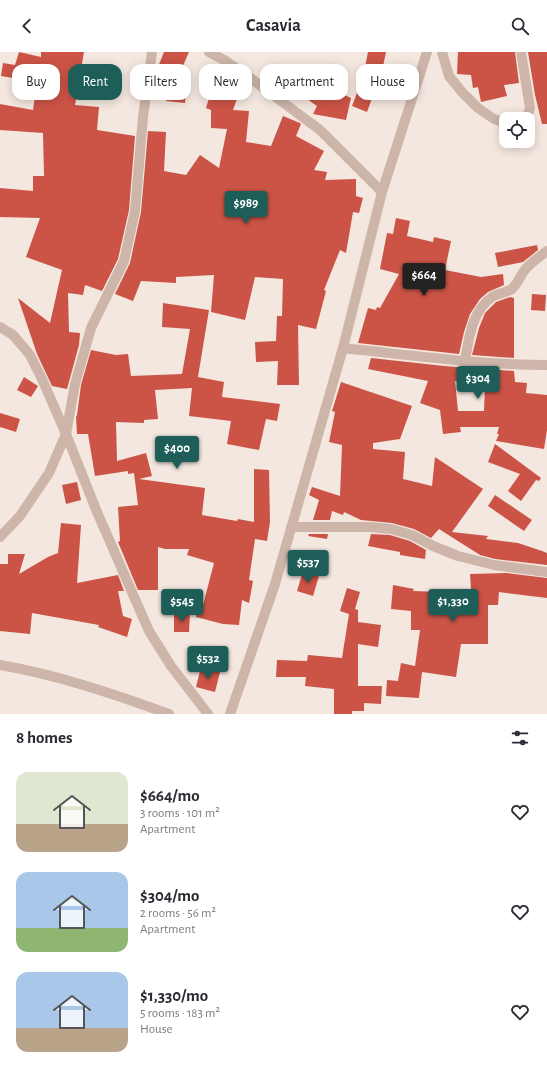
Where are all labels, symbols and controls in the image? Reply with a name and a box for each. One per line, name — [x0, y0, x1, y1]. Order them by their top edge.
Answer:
icon: back — [16, 15, 38, 37]
icon: search — [509, 15, 531, 37]
text: Casavia — [246, 17, 301, 35]
chip: Buy — [12, 64, 60, 100]
chip: Rent — [68, 64, 122, 100]
chip: Filters — [130, 64, 191, 100]
chip: New — [199, 64, 252, 100]
chip: Apartment — [260, 64, 348, 100]
chip: House — [356, 64, 419, 100]
map controls — [499, 112, 535, 148]
button: locate — [499, 112, 535, 148]
pin: $989 — [222, 191, 270, 225]
text: $989 — [234, 197, 258, 210]
pin: $664 — [400, 263, 448, 297]
text: $664 — [412, 269, 436, 282]
pin: $304 — [454, 366, 502, 400]
text: $304 — [466, 372, 490, 385]
pin: $400 — [153, 436, 201, 470]
text: $400 — [164, 442, 190, 455]
pin: $537 — [284, 550, 332, 584]
text: $537 — [297, 556, 319, 569]
pin: $545 — [158, 589, 206, 623]
pin: $1,330 — [420, 589, 486, 623]
text: $545 — [170, 595, 194, 608]
text: $1,330 — [437, 595, 469, 608]
pin: $532 — [184, 646, 232, 680]
text: $532 — [196, 652, 220, 665]
icon: filters — [509, 727, 531, 749]
text: 8 homes — [16, 729, 73, 746]
text: $664/mo — [140, 787, 200, 804]
icon: home — [48, 788, 96, 836]
icon: heart — [509, 801, 531, 823]
text: 3 rooms · 101 m² — [140, 807, 220, 820]
text: Apartment — [140, 823, 195, 836]
text: $304/mo — [140, 887, 199, 904]
icon: home — [48, 888, 96, 936]
icon: heart — [509, 901, 531, 923]
text: 2 rooms · 56 m² — [140, 907, 216, 920]
text: Apartment — [140, 923, 195, 936]
text: $1,330/mo — [140, 987, 208, 1004]
icon: home — [48, 988, 96, 1036]
icon: heart — [509, 1001, 531, 1023]
text: 5 rooms · 183 m² — [140, 1007, 220, 1020]
text: House — [140, 1023, 172, 1036]

